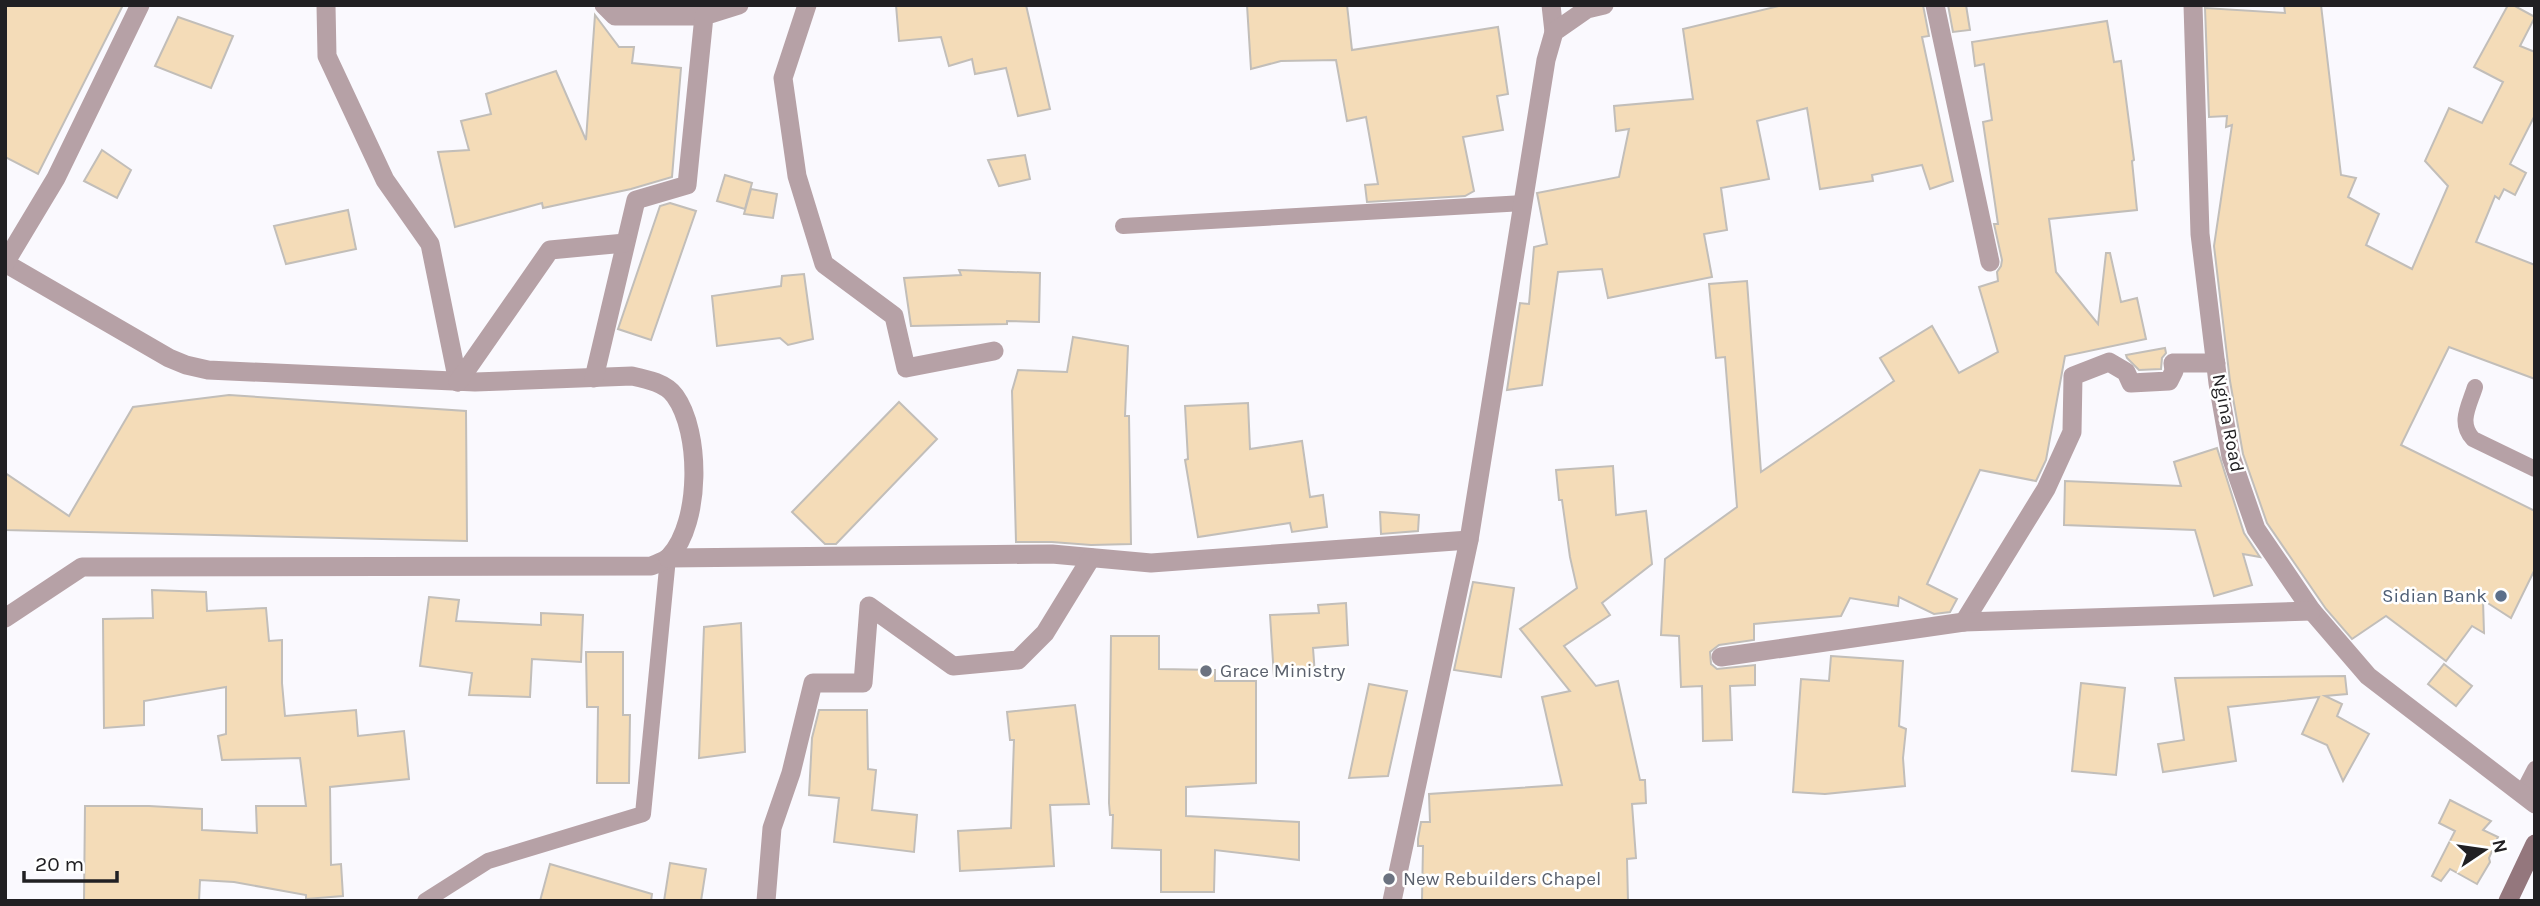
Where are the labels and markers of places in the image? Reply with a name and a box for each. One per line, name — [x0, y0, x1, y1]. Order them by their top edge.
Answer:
place label: Sidian Bank — [2382, 585, 2487, 607]
marker: Sidian Bank — [2493, 588, 2509, 604]
place label: Grace Ministry — [1220, 660, 1346, 682]
marker: Grace Ministry — [1198, 663, 1214, 679]
place label: New Rebuilders Chapel — [1403, 868, 1601, 890]
marker: New Rebuilders Chapel — [1381, 871, 1397, 887]

